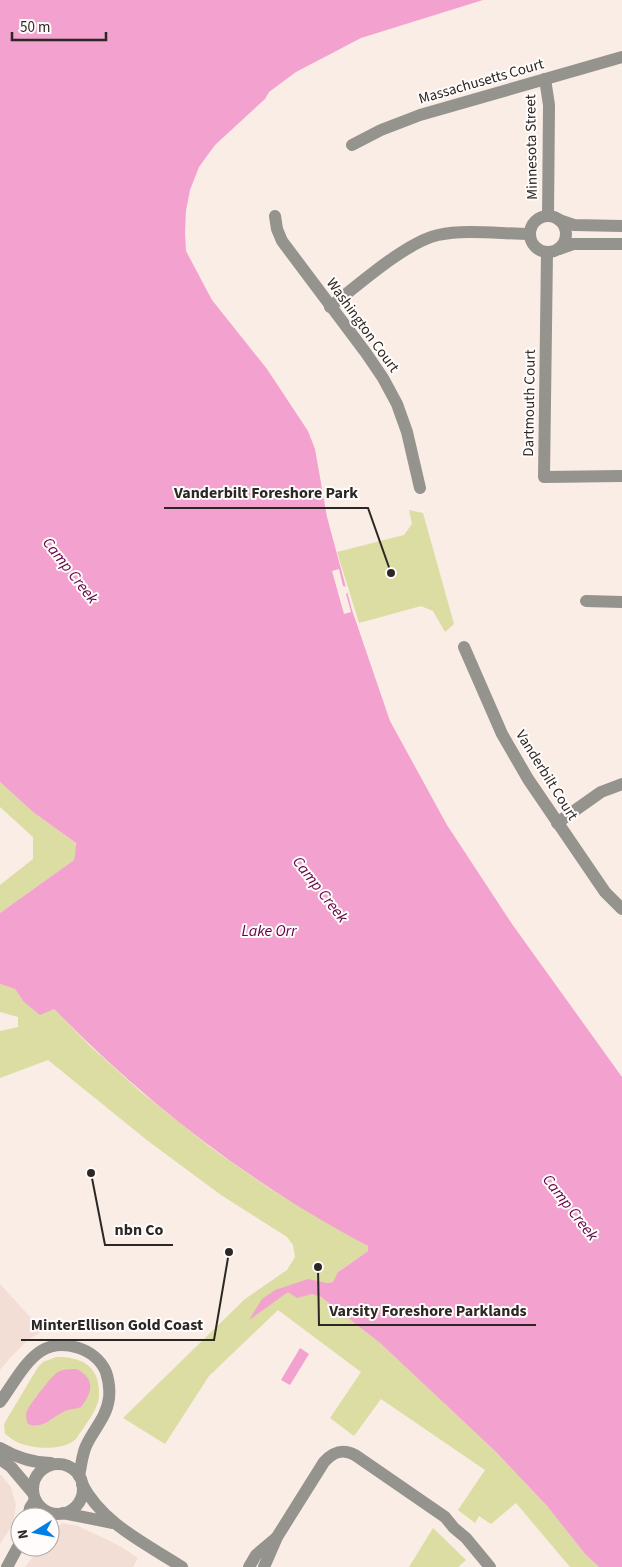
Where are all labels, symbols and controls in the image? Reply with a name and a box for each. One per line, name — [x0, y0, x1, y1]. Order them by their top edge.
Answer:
scale bar — [12, 10, 106, 42]
text: 50 m — [20, 17, 50, 38]
street label: Massachusetts Court — [416, 54, 546, 109]
street label: Minnesota Street — [520, 94, 543, 200]
street label: Washington Court — [321, 274, 404, 377]
street label: Dartmouth Court — [518, 349, 541, 457]
callout: Vanderbilt Foreshore Park — [164, 477, 368, 508]
text: Vanderbilt Foreshore Park — [173, 482, 358, 504]
water label: Camp Creek — [37, 533, 103, 609]
street label: Vanderbilt Court — [510, 726, 583, 825]
water label: Camp Creek — [287, 852, 353, 928]
water label: Lake Orr — [241, 920, 298, 942]
water label: Camp Creek — [537, 1170, 603, 1246]
callout: nbn Co — [105, 1214, 173, 1245]
text: nbn Co — [115, 1219, 164, 1241]
callout: Varsity Foreshore Parklands — [319, 1294, 536, 1325]
text: Varsity Foreshore Parklands — [328, 1300, 527, 1322]
callout: MinterEllison Gold Coast — [21, 1309, 214, 1340]
text: MinterEllison Gold Coast — [31, 1314, 203, 1336]
north arrow — [10, 1507, 60, 1557]
text: N — [13, 1528, 34, 1540]

